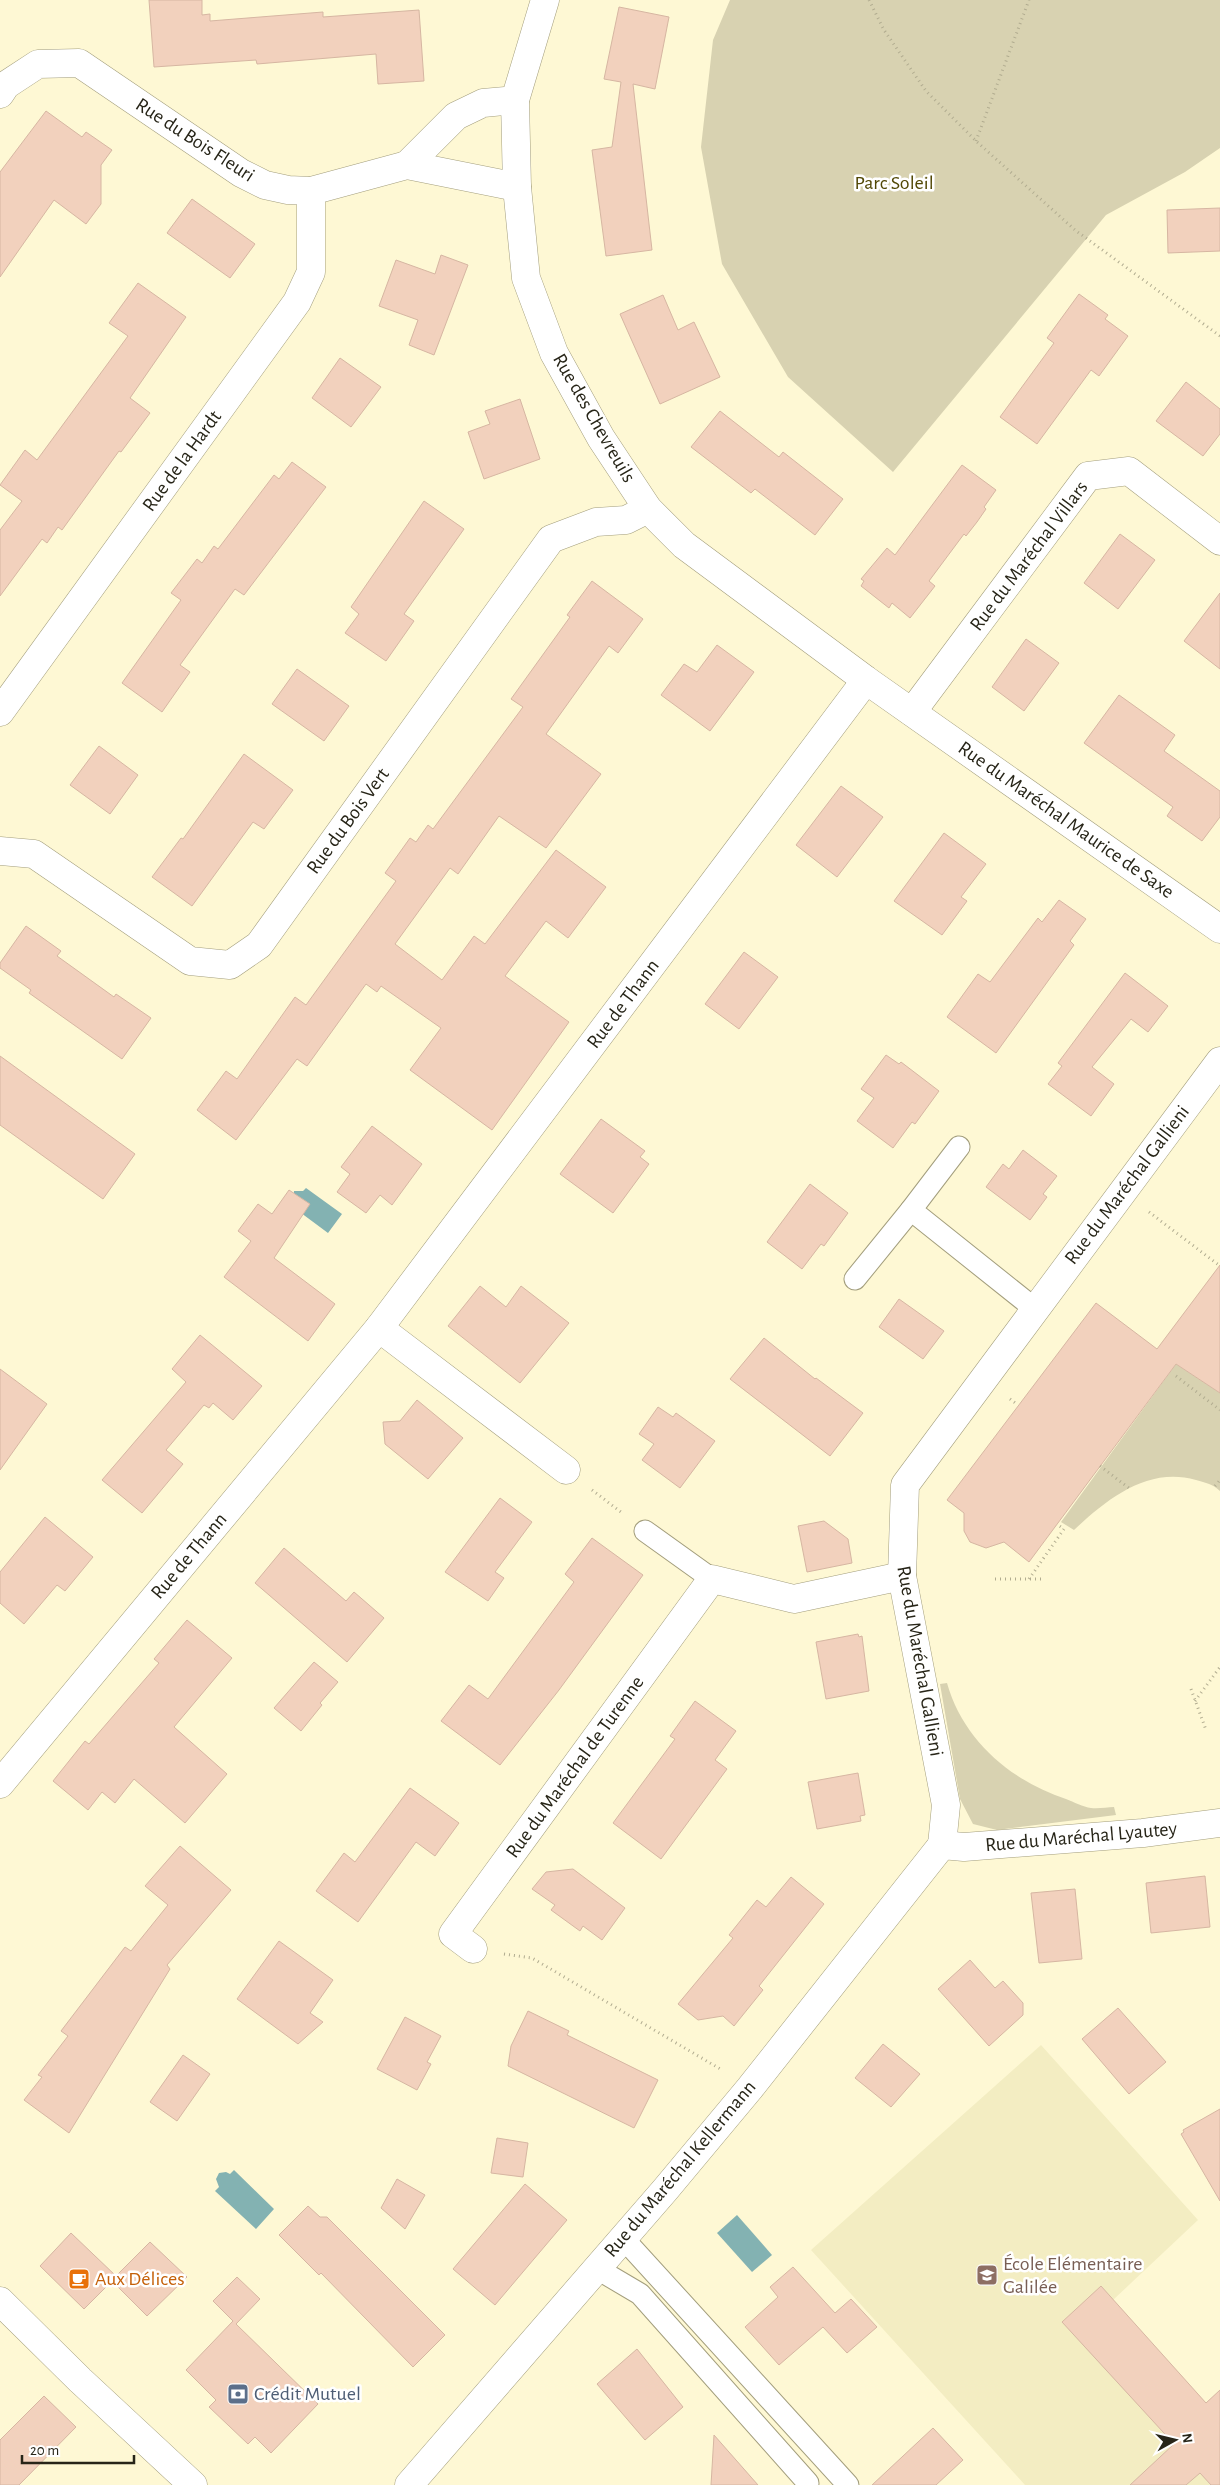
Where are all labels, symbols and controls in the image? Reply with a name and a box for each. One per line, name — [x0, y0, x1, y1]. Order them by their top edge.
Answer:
street label: Rue du Bois Fleuri — [132, 94, 258, 186]
park label: Parc Soleil — [854, 173, 934, 193]
street label: Rue des Chevreuils — [549, 350, 639, 486]
street label: Rue de la Hardt — [139, 406, 226, 515]
street label: Rue du Maréchal Villars — [966, 477, 1092, 635]
street label: Rue du Maréchal Maurice de Saxe — [954, 738, 1178, 902]
street label: Rue du Bois Vert — [303, 764, 393, 878]
street label: Rue de Thann — [583, 956, 663, 1052]
street label: Rue du Maréchal Gallieni — [1061, 1102, 1193, 1268]
street label: Rue de Thann — [147, 1509, 231, 1603]
street label: Rue du Maréchal Gallieni — [893, 1564, 947, 1758]
street label: Rue du Maréchal de Turenne — [502, 1672, 648, 1862]
street label: Rue du Maréchal Lyautey — [984, 1819, 1178, 1855]
street label: Rue du Maréchal Kellermann — [600, 2077, 760, 2261]
place label: École Elémentaire Galilée — [1003, 2253, 1143, 2297]
school or university icon: École Elémentaire Galilée — [975, 2263, 999, 2287]
cafe icon: Aux Délices — [67, 2267, 91, 2291]
place label: Aux Délices — [95, 2269, 185, 2289]
bank icon: Crédit Mutuel — [226, 2382, 250, 2406]
place label: Crédit Mutuel — [254, 2384, 361, 2404]
north arrow — [1150, 2415, 1200, 2465]
scale bar — [22, 2432, 135, 2464]
text: N — [1179, 2433, 1194, 2444]
text: 20 m — [30, 2443, 59, 2458]

